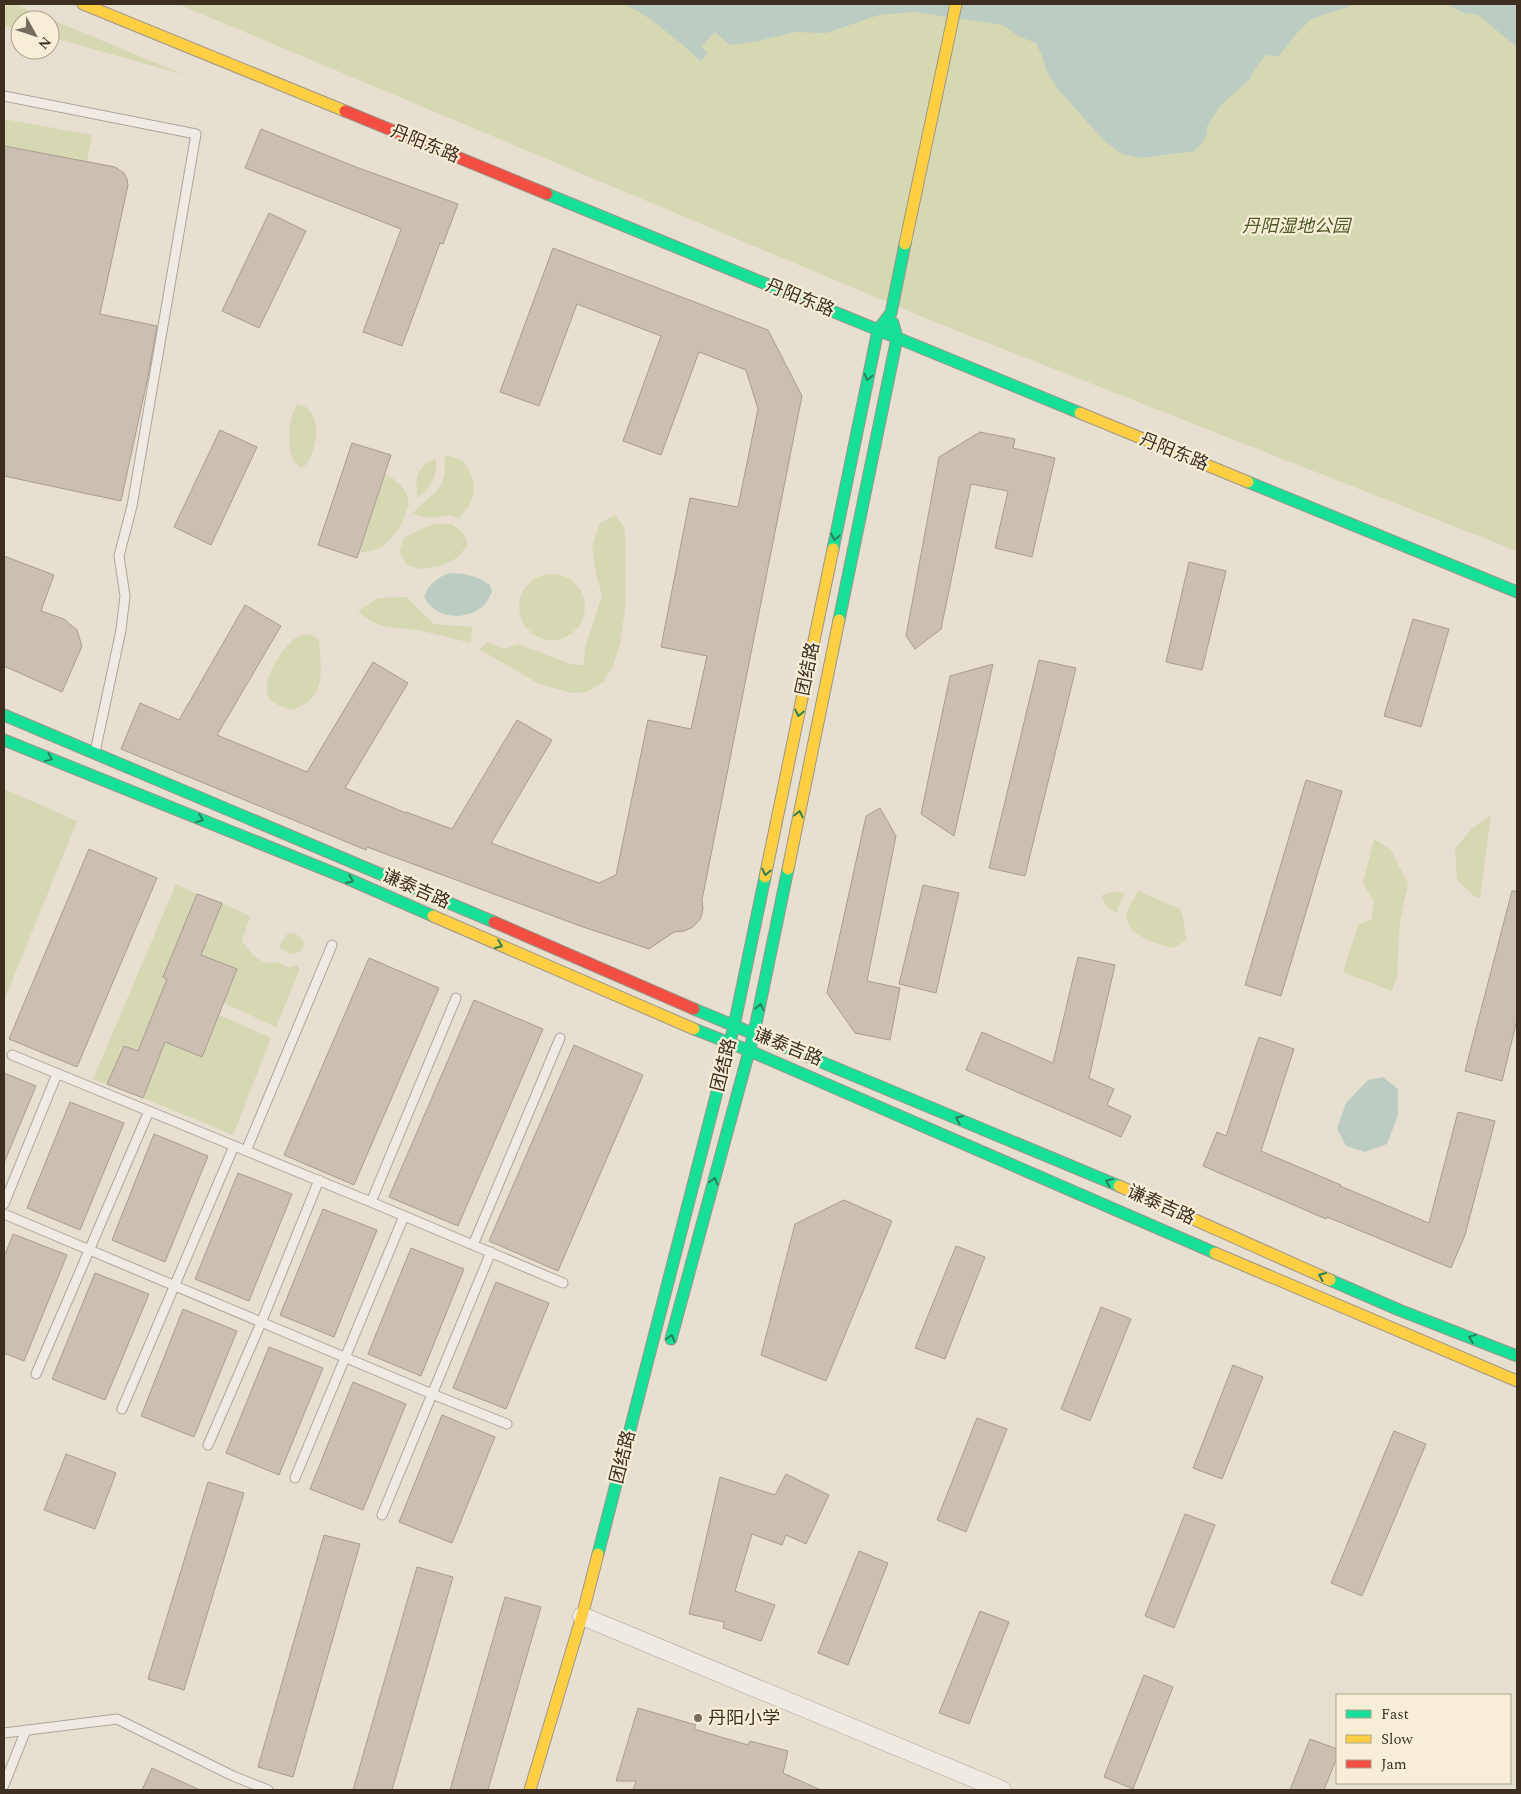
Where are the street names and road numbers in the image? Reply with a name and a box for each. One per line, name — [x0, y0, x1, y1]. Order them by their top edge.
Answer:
street label: 丹阳东路 — [387, 118, 463, 170]
street label: 丹阳东路 — [762, 272, 838, 324]
street label: 丹阳东路 — [1136, 426, 1212, 478]
street label: 团结路 — [789, 640, 827, 698]
street label: 谦泰吉路 — [378, 862, 454, 916]
street label: 谦泰吉路 — [750, 1021, 826, 1073]
street label: 团结路 — [704, 1036, 744, 1094]
street label: 谦泰吉路 — [1123, 1178, 1199, 1232]
street label: 团结路 — [603, 1428, 643, 1486]

